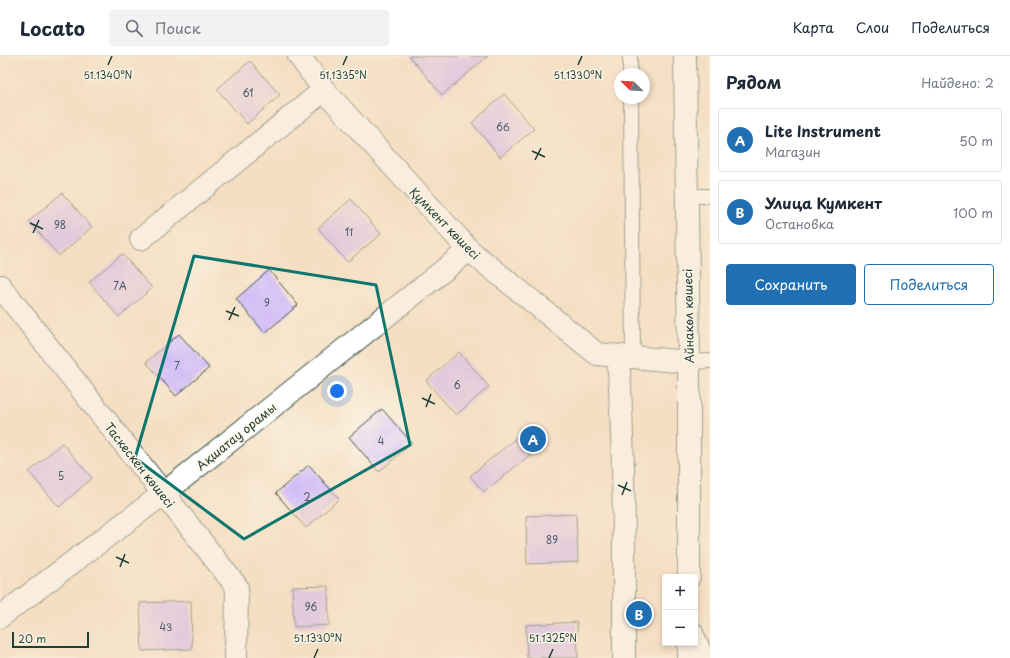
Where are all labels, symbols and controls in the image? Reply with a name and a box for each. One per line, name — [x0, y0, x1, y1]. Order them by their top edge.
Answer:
search box — [109, 10, 389, 46]
text: Locato — [20, 14, 85, 42]
text: Поиск — [155, 16, 201, 39]
icon: search — [123, 17, 145, 39]
text: Карта — [793, 17, 834, 38]
text: Слои — [856, 17, 889, 38]
text: Поделиться — [911, 17, 990, 38]
text: 51.1340°N — [84, 67, 133, 82]
text: 51.1335°N — [319, 67, 367, 82]
text: 51.1330°N — [554, 67, 603, 82]
north arrow — [614, 68, 650, 104]
text: Рядом — [726, 69, 781, 95]
text: Найдено: 2 — [921, 73, 994, 92]
house number: 61 — [242, 85, 254, 100]
house number: 66 — [496, 119, 510, 134]
text: Lite Instrument — [765, 119, 881, 142]
text: A — [735, 131, 745, 150]
text: 50 m — [959, 131, 993, 150]
text: Магазин — [765, 142, 821, 161]
street label: Құмкент көшесі — [406, 183, 484, 263]
text: Улица Кумкент — [765, 191, 882, 214]
text: B — [736, 203, 744, 222]
text: 100 m — [953, 203, 993, 222]
text: Остановка — [765, 214, 834, 233]
house number: 98 — [54, 217, 66, 232]
house number: 11 — [345, 224, 353, 239]
button: Сохранить — [726, 264, 856, 305]
button: Поделиться — [864, 264, 994, 305]
street label: Айнакөл көшесі — [678, 268, 698, 364]
house number: 7А — [113, 278, 127, 293]
house number: 9 — [264, 295, 270, 310]
house number: 7 — [174, 358, 180, 373]
house number: 6 — [453, 377, 461, 392]
your location — [327, 381, 347, 401]
street label: Ақшатау орамы — [192, 398, 280, 474]
street label: Таскескен көшесі — [101, 418, 179, 512]
pin: A — [520, 424, 546, 454]
house number: 4 — [378, 433, 385, 448]
house number: 5 — [58, 468, 64, 483]
house number: 2 — [303, 489, 311, 504]
house number: 89 — [546, 532, 558, 547]
map controls — [662, 574, 698, 646]
button: + — [662, 574, 698, 610]
house number: 96 — [305, 599, 317, 614]
pin: B — [626, 599, 652, 629]
button: − — [662, 610, 698, 646]
house number: 43 — [160, 619, 173, 634]
scale bar — [12, 630, 89, 649]
text: 20 m — [18, 630, 46, 647]
text: 51.1330°N — [294, 630, 343, 645]
text: 51.1325°N — [529, 630, 577, 645]

